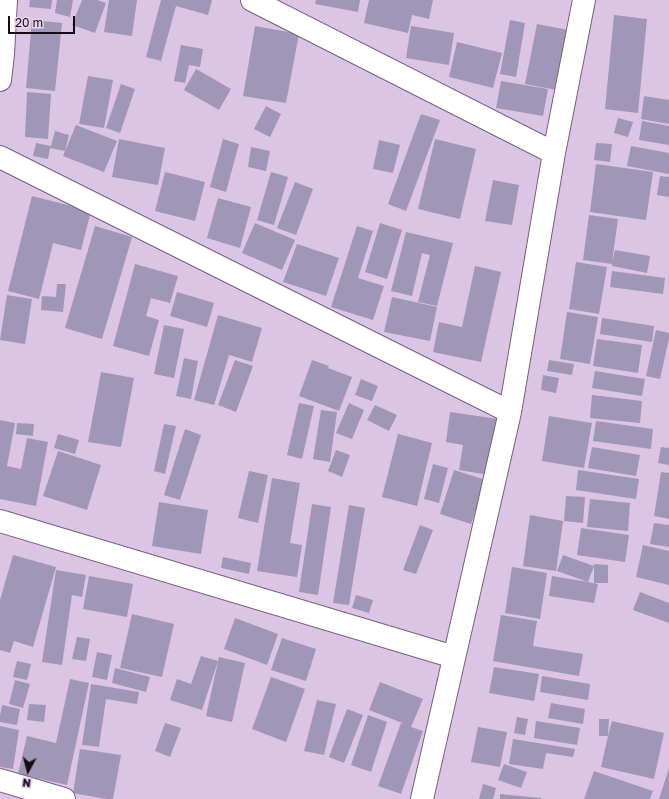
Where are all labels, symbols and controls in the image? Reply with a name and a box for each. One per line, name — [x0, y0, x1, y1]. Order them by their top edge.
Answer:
scale bar — [10, 8, 77, 34]
text: 20 m — [15, 15, 43, 30]
north arrow — [8, 751, 48, 791]
text: N — [22, 776, 31, 790]

